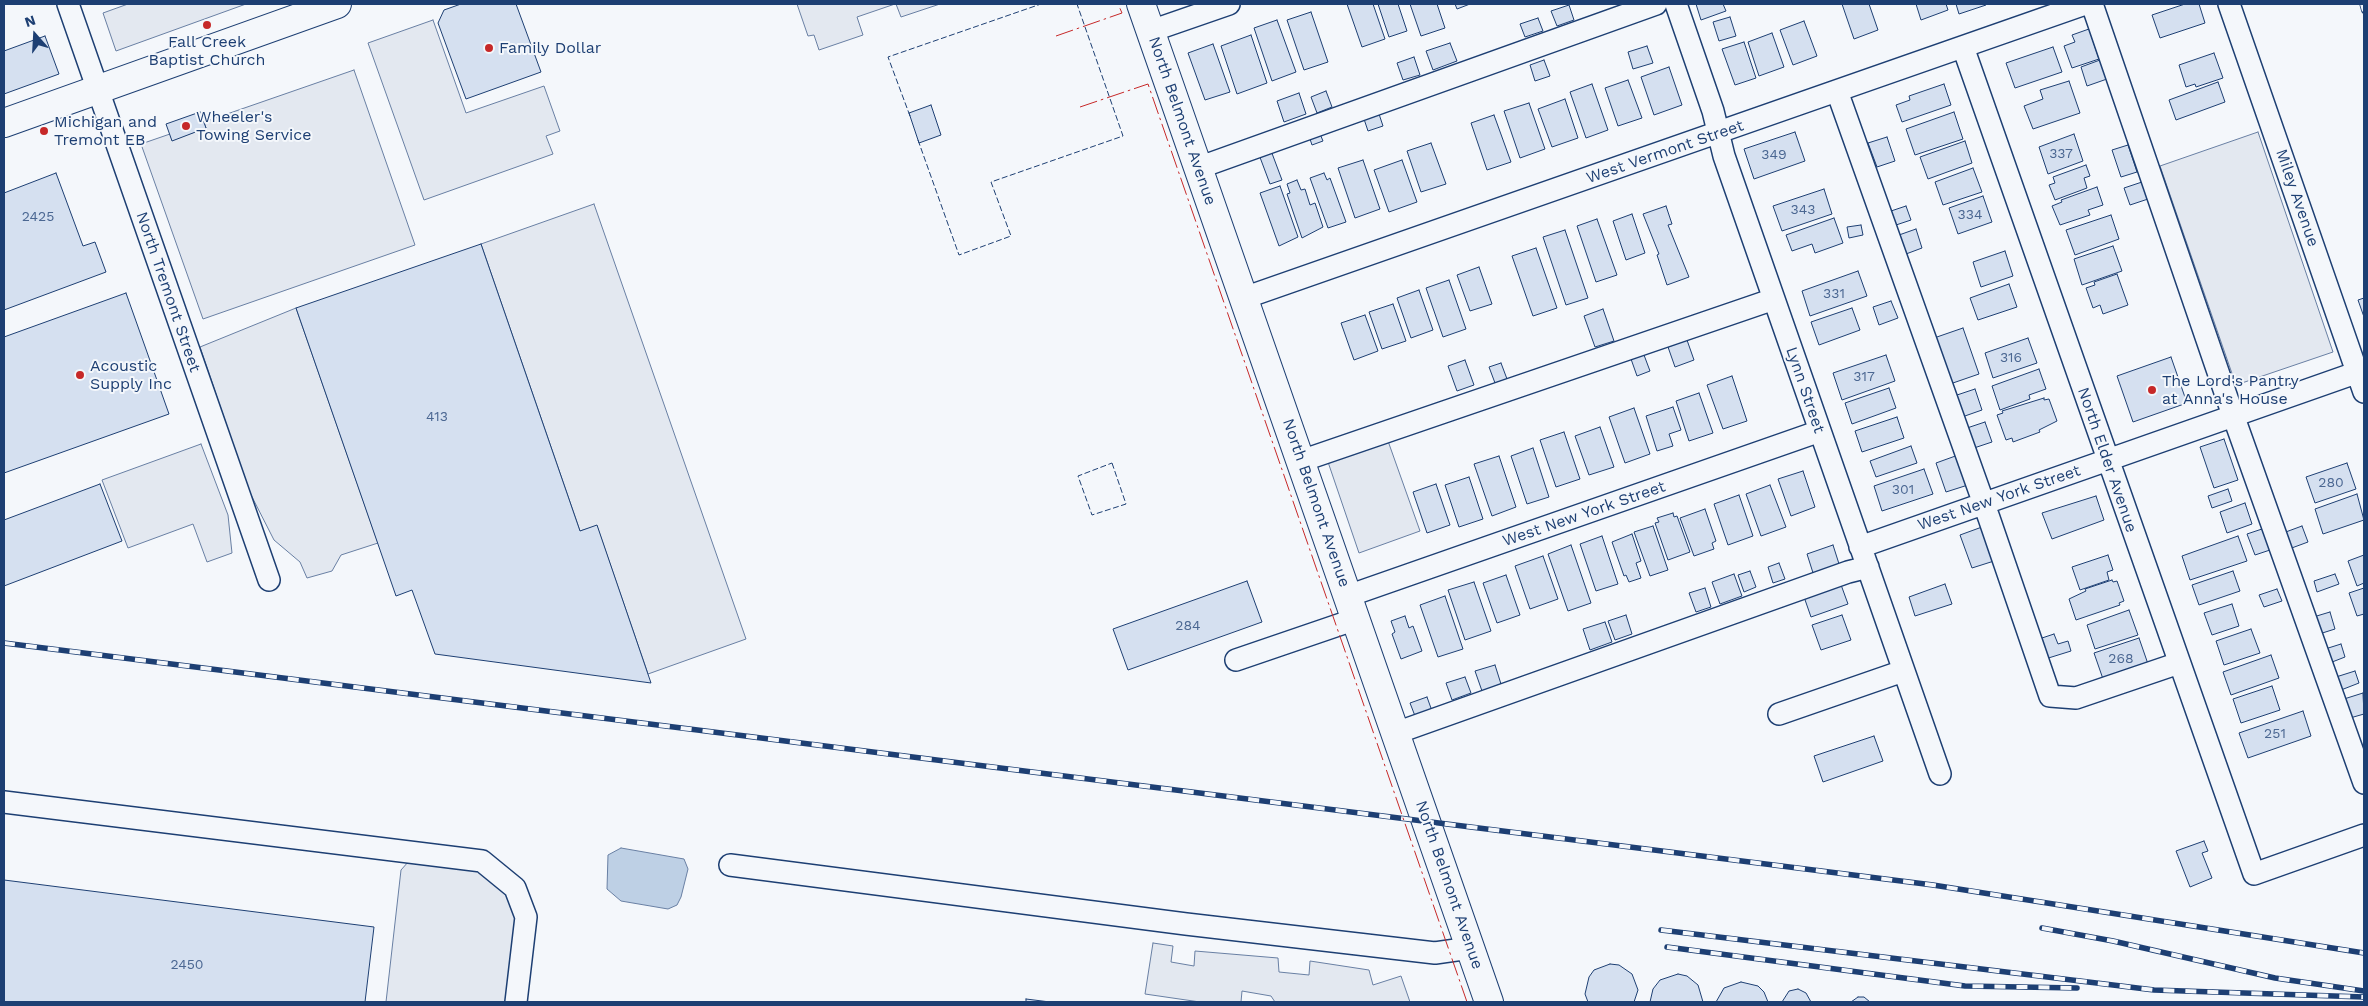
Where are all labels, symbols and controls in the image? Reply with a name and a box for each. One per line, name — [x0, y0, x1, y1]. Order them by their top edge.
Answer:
north arrow — [10, 10, 60, 60]
text: N — [23, 12, 38, 30]
marker: Fall Creek Baptist Church — [201, 19, 213, 31]
place label: Fall Creek Baptist Church — [149, 32, 265, 70]
street label: North Belmont Avenue — [1144, 34, 1220, 208]
place label: Family Dollar — [499, 38, 601, 58]
marker: Family Dollar — [483, 42, 495, 54]
place label: Wheeler's Towing Service — [196, 107, 312, 145]
place label: Michigan and Tremont EB — [54, 112, 157, 150]
street label: West Vermont Street — [1584, 116, 1746, 188]
marker: Wheeler's Towing Service — [180, 120, 192, 132]
marker: Michigan and Tremont EB — [38, 125, 50, 137]
house number: 337 — [2049, 146, 2073, 162]
house number: 349 — [1761, 147, 1787, 163]
street label: Miley Avenue — [2271, 147, 2323, 249]
house number: 343 — [1791, 202, 1815, 218]
house number: 334 — [1958, 207, 1982, 223]
house number: 2425 — [22, 209, 54, 225]
street label: North Tremont Street — [132, 209, 204, 375]
house number: 331 — [1823, 286, 1845, 302]
street label: Lynn Street — [1781, 344, 1829, 436]
house number: 316 — [2000, 350, 2022, 366]
place label: Acoustic Supply Inc — [90, 356, 172, 394]
marker: Acoustic Supply Inc — [74, 369, 86, 381]
house number: 317 — [1853, 369, 1875, 385]
place label: The Lord's Pantry at Anna's House — [2162, 371, 2299, 409]
marker: The Lord's Pantry at Anna's House — [2146, 384, 2158, 396]
street label: North Elder Avenue — [2073, 385, 2141, 535]
house number: 413 — [426, 409, 448, 425]
street label: North Belmont Avenue — [1278, 416, 1354, 590]
street label: West New York Street — [1915, 461, 2083, 535]
house number: 280 — [2318, 475, 2344, 491]
street label: West New York Street — [1500, 477, 1668, 551]
house number: 301 — [1892, 482, 1914, 498]
house number: 284 — [1175, 618, 1201, 634]
house number: 268 — [2108, 651, 2134, 667]
house number: 251 — [2264, 726, 2286, 742]
street label: North Belmont Avenue — [1411, 798, 1487, 972]
house number: 2450 — [170, 957, 204, 973]

